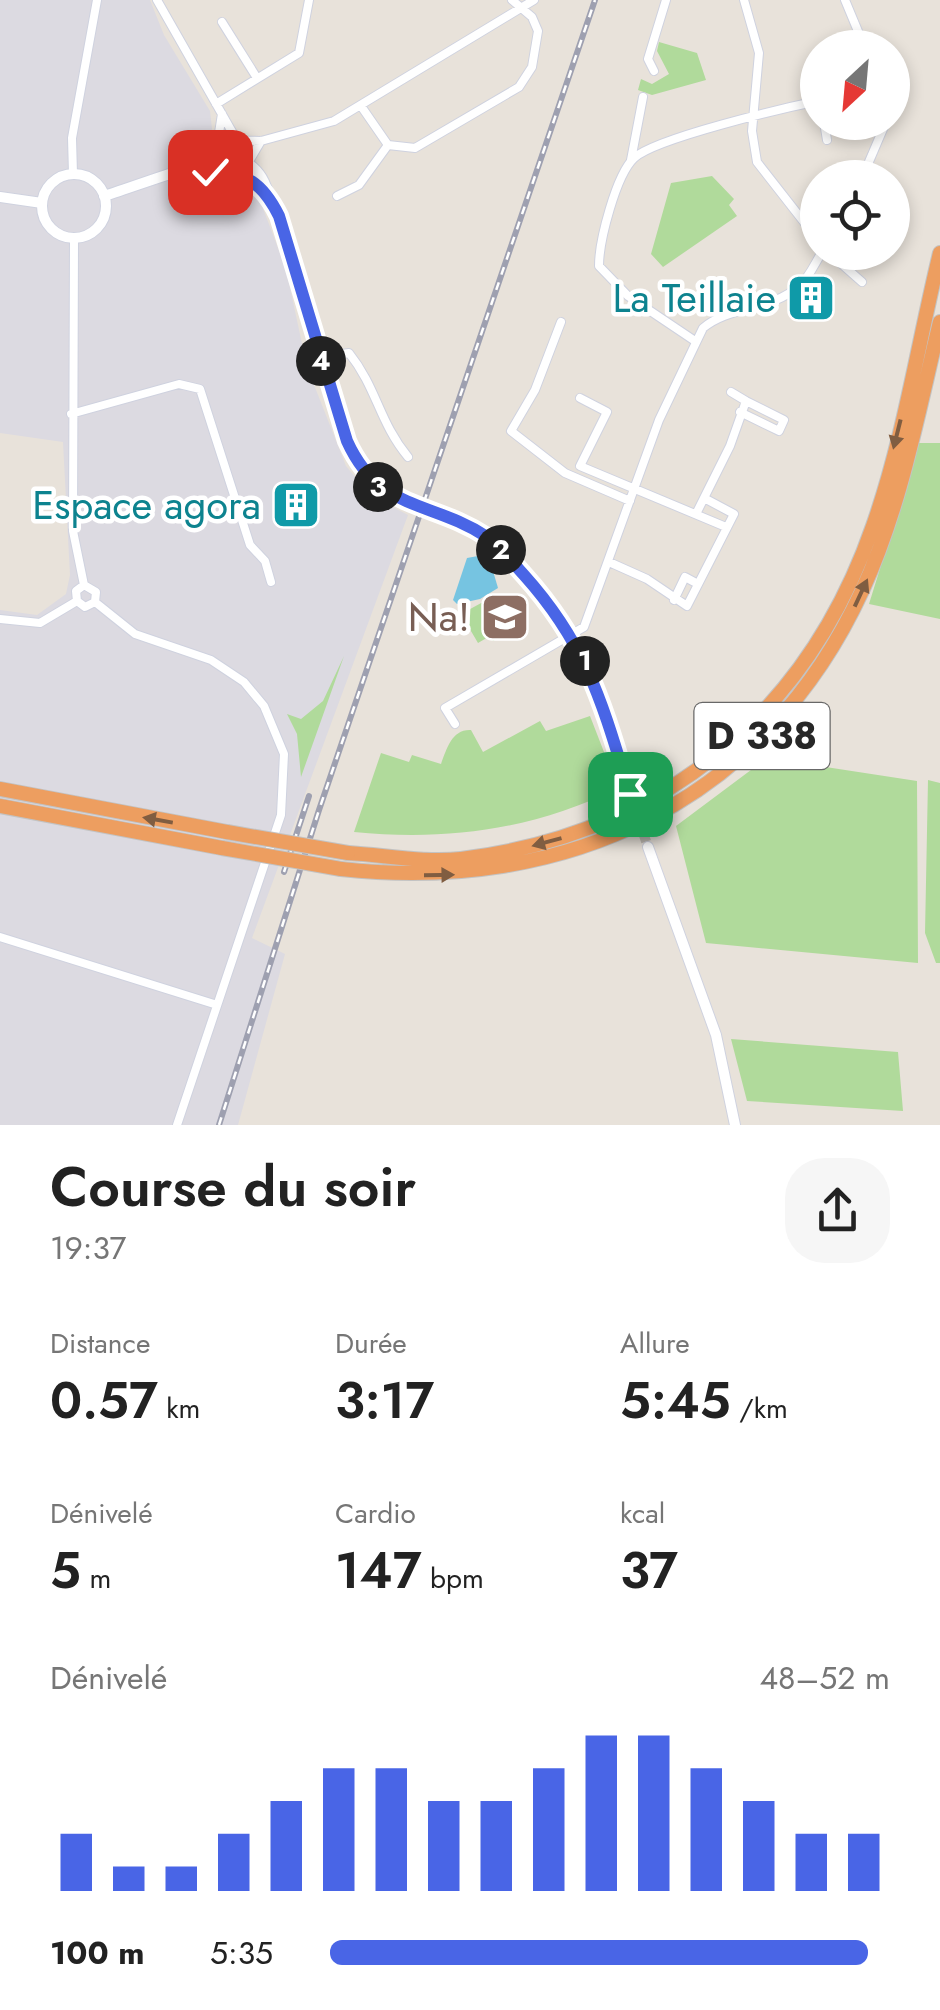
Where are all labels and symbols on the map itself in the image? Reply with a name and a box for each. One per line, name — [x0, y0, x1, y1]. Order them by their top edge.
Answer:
north arrow — [800, 30, 910, 140]
pin — [168, 130, 253, 215]
place label: La Teillaie — [613, 269, 776, 327]
building icon: La Teillaie — [785, 272, 837, 324]
pin: 4 — [296, 336, 346, 386]
one-way arrow — [889, 419, 905, 450]
pin: 3 — [353, 462, 403, 512]
place label: Espace agora — [32, 476, 261, 534]
building icon: Espace agora — [270, 479, 322, 531]
pin: 2 — [476, 525, 526, 575]
one-way arrow — [853, 579, 869, 608]
place label: Na! — [408, 588, 470, 646]
school or university icon: Na! — [479, 591, 531, 643]
pin: 1 — [560, 636, 610, 686]
road number: D 338 — [694, 703, 830, 769]
pin — [588, 752, 673, 837]
one-way arrow — [142, 812, 173, 827]
one-way arrow — [531, 834, 562, 850]
one-way arrow — [423, 867, 455, 883]

